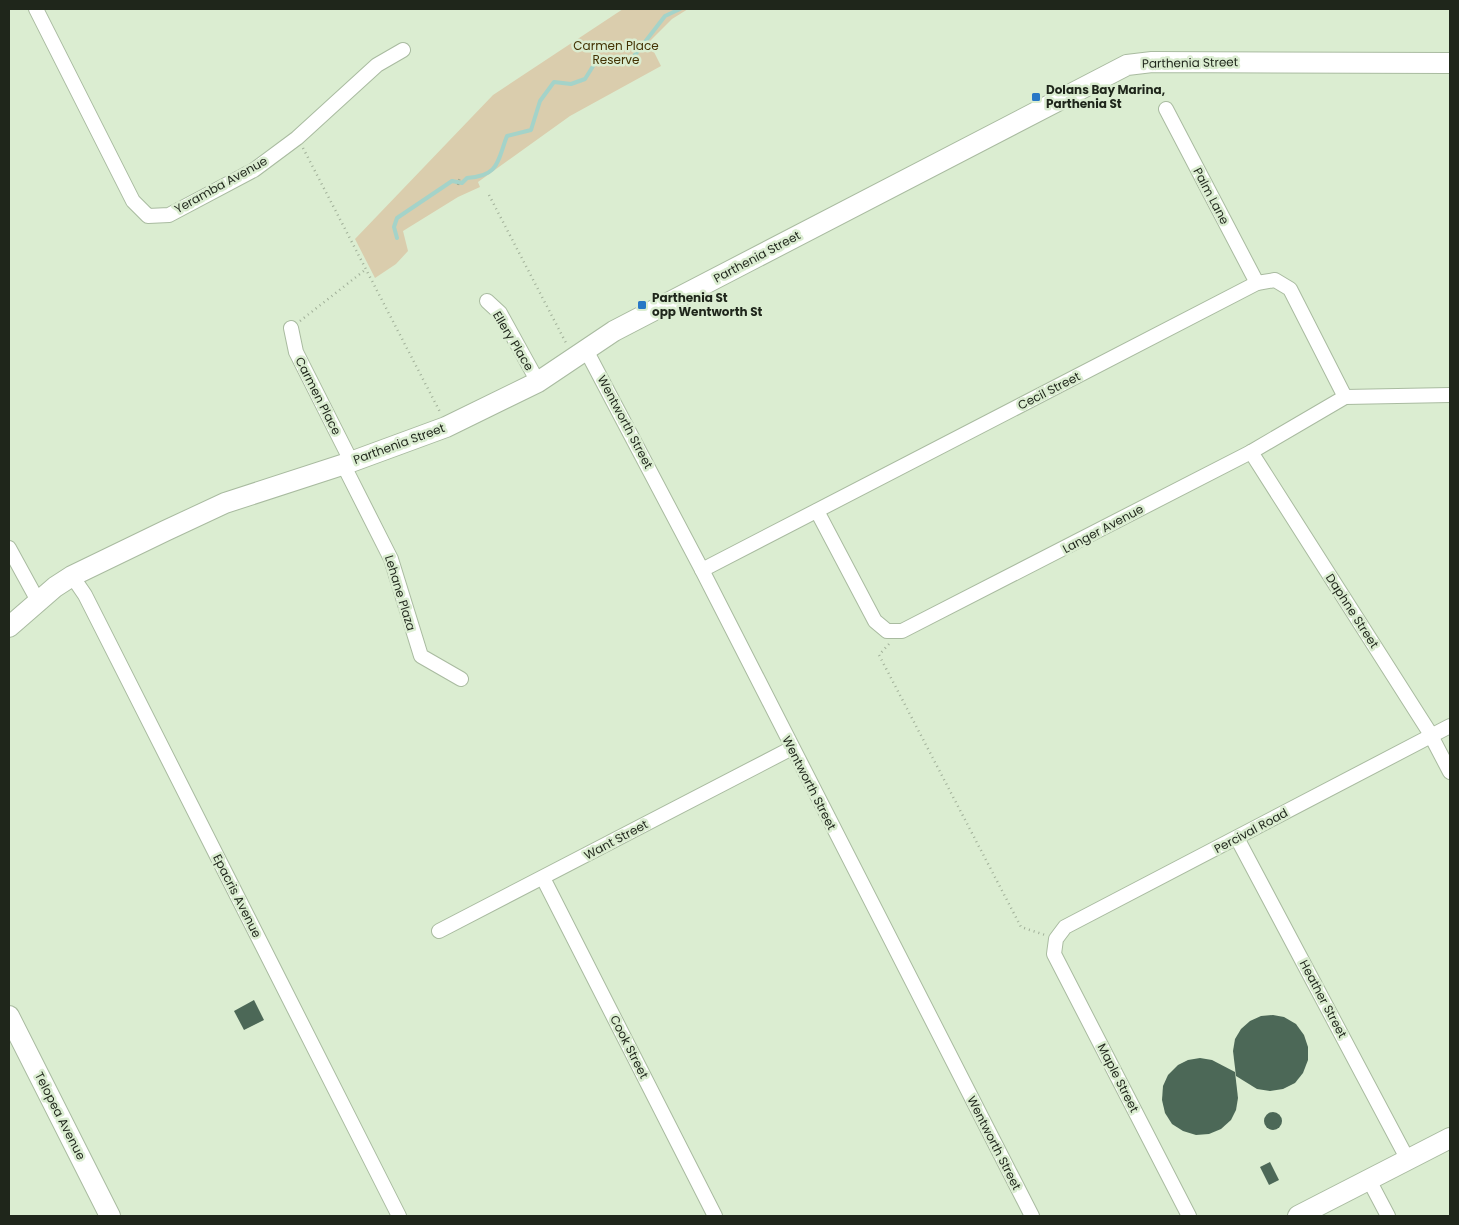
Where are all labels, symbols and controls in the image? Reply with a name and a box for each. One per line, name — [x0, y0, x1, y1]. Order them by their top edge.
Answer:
park label: Carmen Place Reserve — [573, 37, 659, 68]
street label: Parthenia Street — [1142, 53, 1238, 72]
place label: Dolans Bay Marina, Parthenia St — [1046, 81, 1165, 112]
marker: Dolans Bay Marina, Parthenia St — [1030, 91, 1042, 103]
street label: Yeramba Avenue — [171, 152, 270, 217]
street label: Palm Lane — [1189, 164, 1234, 227]
street label: Parthenia Street — [710, 226, 803, 287]
place label: Parthenia St opp Wentworth St — [652, 289, 763, 320]
marker: Parthenia St opp Wentworth St — [636, 299, 648, 311]
street label: Ellery Place — [489, 308, 538, 374]
street label: Carmen Place — [292, 354, 345, 438]
street label: Cecil Street — [1015, 367, 1083, 414]
street label: Wentworth Street — [594, 372, 657, 471]
street label: Parthenia Street — [351, 419, 447, 468]
street label: Langer Avenue — [1059, 500, 1146, 557]
street label: Lehane Plaza — [381, 553, 420, 633]
street label: Daphne Street — [1322, 570, 1383, 651]
street label: Wentworth Street — [778, 733, 841, 833]
street label: Percival Road — [1211, 804, 1291, 857]
street label: Want Street — [581, 816, 651, 864]
street label: Epacris Avenue — [209, 851, 266, 940]
street label: Heather Street — [1296, 957, 1351, 1041]
street label: Cook Street — [606, 1012, 653, 1081]
street label: Maple Street — [1094, 1040, 1143, 1115]
street label: Telopea Avenue — [31, 1069, 90, 1163]
street label: Wentworth Street — [963, 1093, 1026, 1193]

